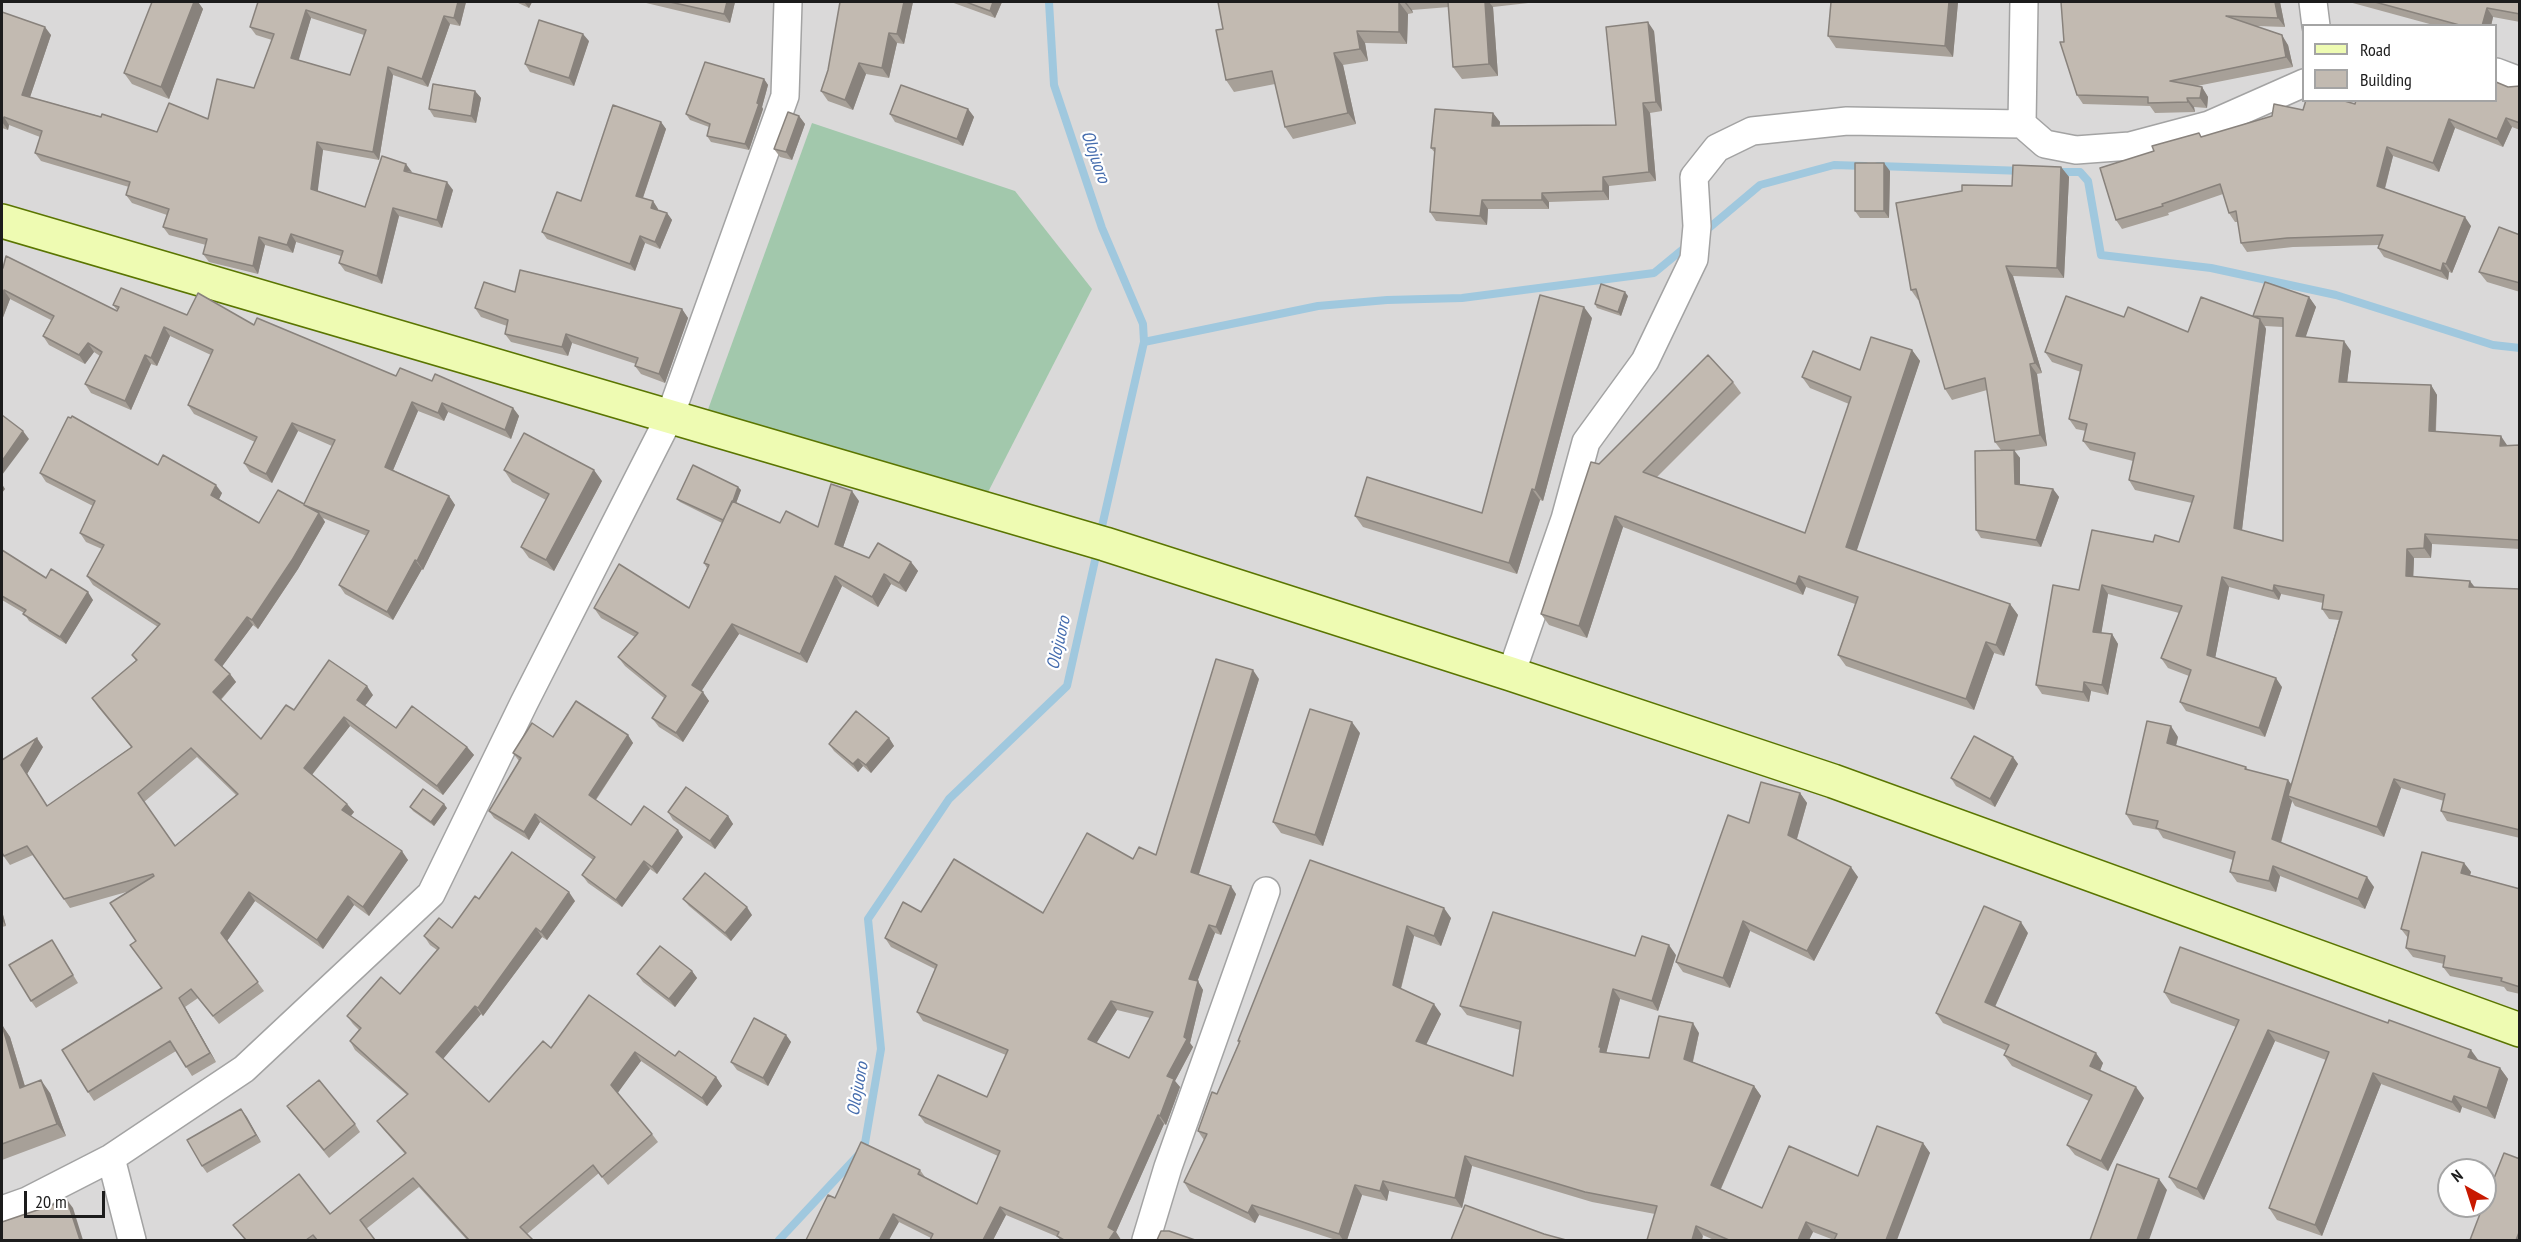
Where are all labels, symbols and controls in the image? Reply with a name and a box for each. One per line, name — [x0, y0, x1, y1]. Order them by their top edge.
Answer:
legend — [2302, 24, 2497, 102]
text: Road — [2360, 38, 2391, 61]
text: Building — [2360, 68, 2412, 91]
water label: Olojuoro — [1076, 128, 1114, 186]
water label: Olojuoro — [1042, 614, 1076, 672]
water label: Olojuoro — [843, 1061, 873, 1117]
north arrow — [2437, 1158, 2497, 1218]
text: N — [2447, 1165, 2467, 1186]
scale bar — [27, 1179, 108, 1217]
text: 20 m — [35, 1190, 67, 1213]

